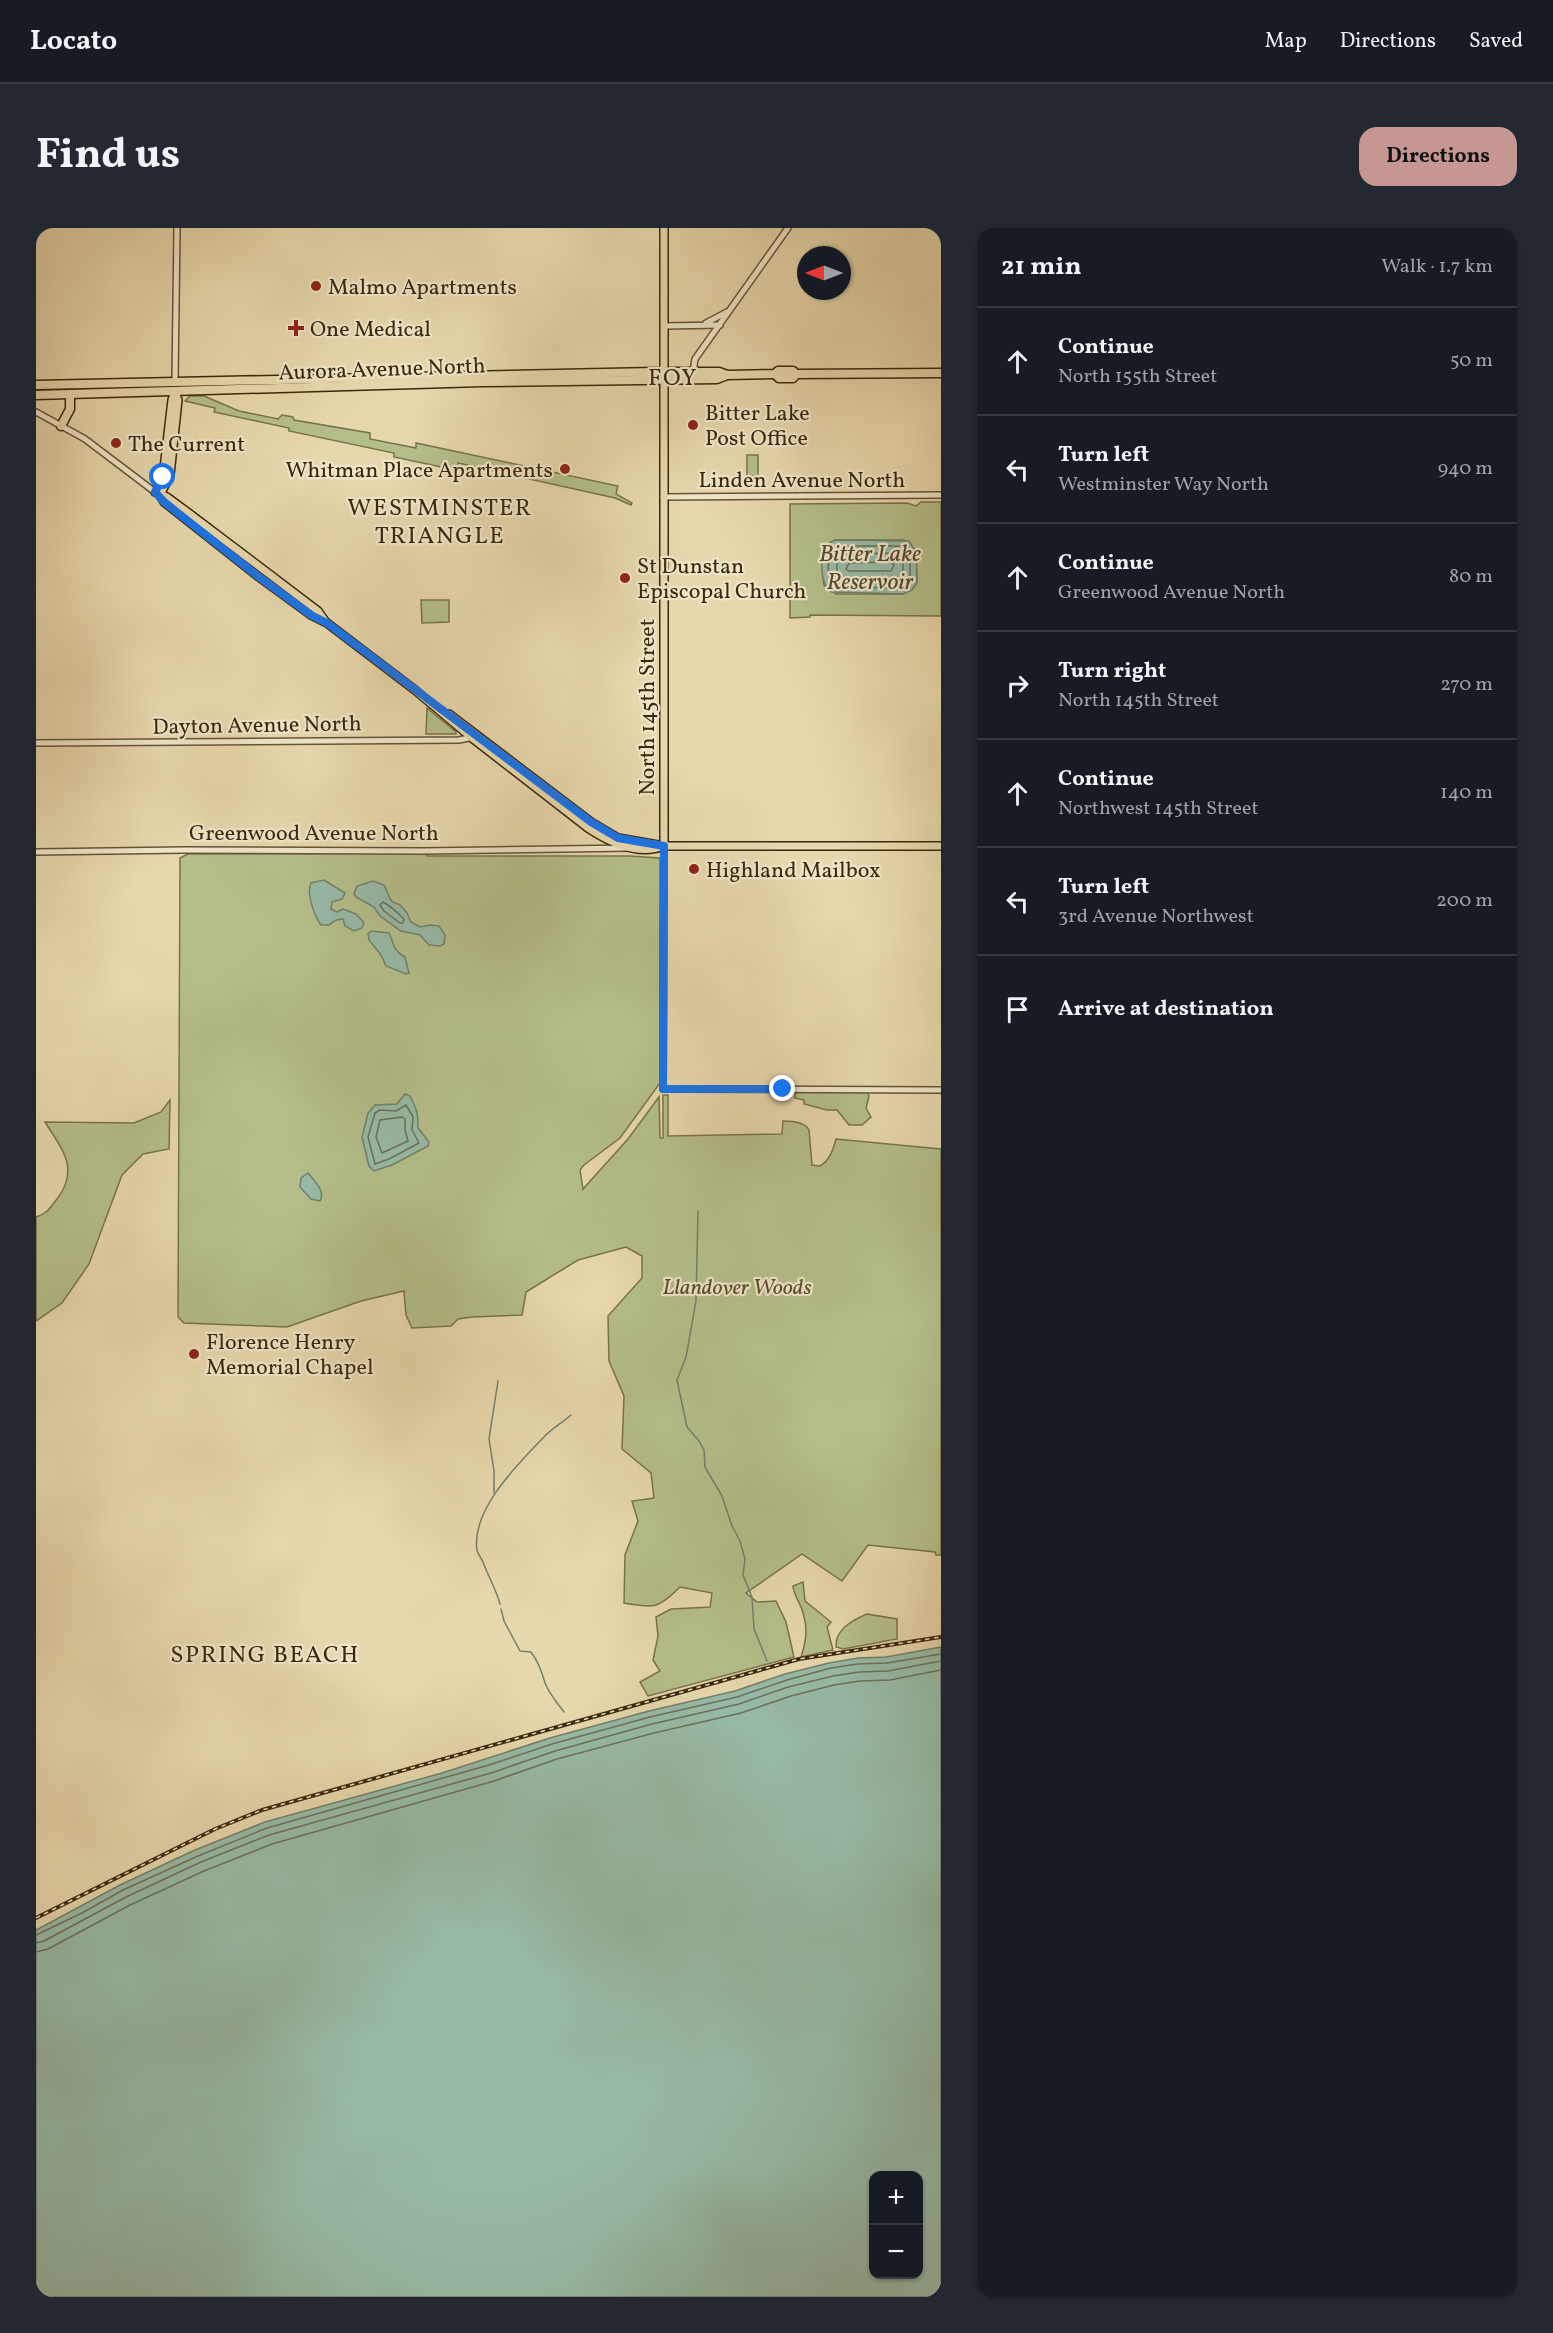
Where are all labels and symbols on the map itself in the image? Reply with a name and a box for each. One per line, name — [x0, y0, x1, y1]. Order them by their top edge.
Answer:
north arrow — [797, 246, 851, 300]
place label: Malmo Apartments — [328, 273, 517, 304]
marker: Malmo Apartments — [309, 279, 323, 293]
place label: One Medical — [310, 315, 431, 346]
marker: One Medical — [287, 319, 305, 337]
street label: Aurora Avenue North — [278, 351, 486, 390]
district label: FOY — [648, 362, 698, 396]
place label: Bitter Lake Post Office — [705, 399, 810, 455]
marker: Bitter Lake Post Office — [686, 418, 700, 432]
place label: The Current — [128, 430, 245, 461]
marker: The Current — [109, 436, 123, 450]
place label: Whitman Place Apartments — [285, 456, 553, 487]
marker: Whitman Place Apartments — [558, 462, 572, 476]
route start — [149, 463, 175, 489]
street label: Linden Avenue North — [699, 466, 905, 497]
district label: WESTMINSTER TRIANGLE — [347, 492, 533, 554]
water label: Bitter Lake Reservoir — [819, 538, 921, 600]
place label: St Dunstan Episcopal Church — [637, 552, 806, 608]
marker: St Dunstan Episcopal Church — [618, 571, 632, 585]
street label: North 145th Street — [633, 618, 664, 795]
street label: Dayton Avenue North — [152, 709, 362, 744]
street label: Greenwood Avenue North — [189, 819, 439, 850]
place label: Highland Mailbox — [706, 856, 880, 887]
marker: Highland Mailbox — [687, 862, 701, 876]
route end — [769, 1075, 795, 1101]
park label: Llandover Woods — [663, 1273, 811, 1304]
place label: Florence Henry Memorial Chapel — [206, 1328, 373, 1384]
marker: Florence Henry Memorial Chapel — [187, 1347, 201, 1361]
district label: SPRING BEACH — [170, 1639, 360, 1673]

